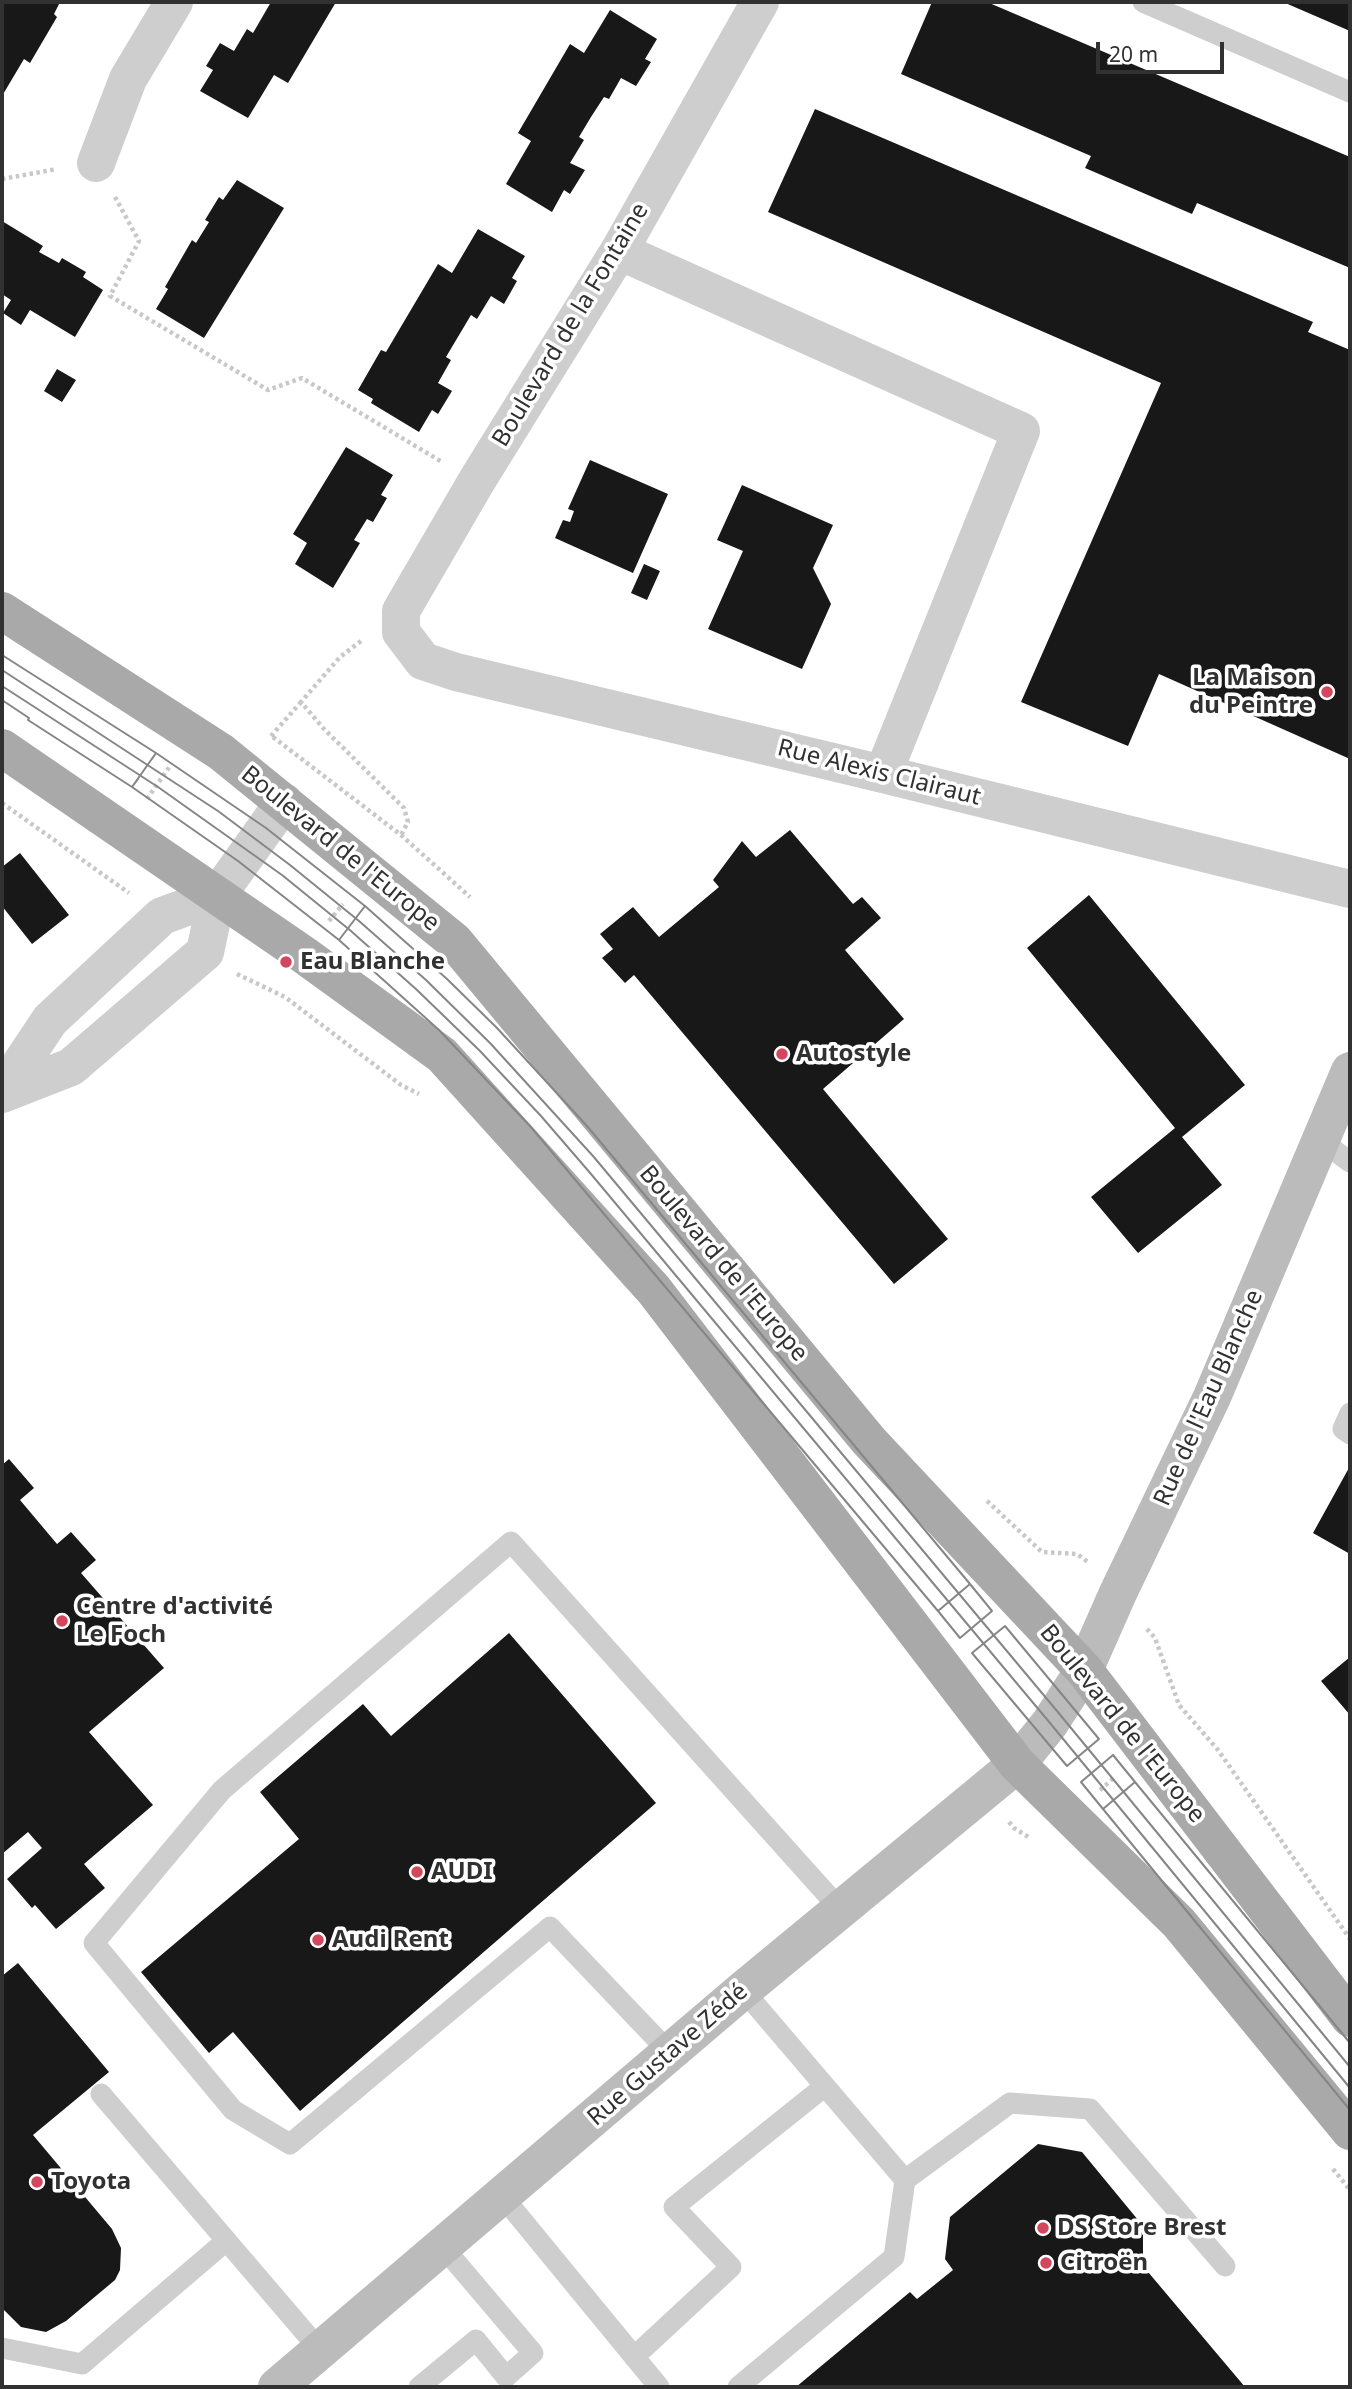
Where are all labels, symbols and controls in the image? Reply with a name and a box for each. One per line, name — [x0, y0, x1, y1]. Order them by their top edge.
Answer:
scale bar — [1100, 28, 1228, 72]
text: 20 m — [1109, 40, 1158, 68]
street label: Boulevard de la Fontaine — [487, 198, 655, 452]
place label: La Maison du Peintre — [1189, 664, 1313, 720]
marker: La Maison du Peintre — [1319, 684, 1335, 700]
street label: Rue Alexis Clairaut — [775, 734, 983, 812]
street label: Boulevard de l'Europe — [235, 760, 445, 938]
place label: Eau Blanche — [300, 948, 445, 976]
marker: Eau Blanche — [278, 954, 294, 970]
place label: Autostyle — [796, 1040, 911, 1068]
marker: Autostyle — [774, 1046, 790, 1062]
street label: Boulevard de l'Europe — [633, 1160, 813, 1368]
street label: Rue de l'Eau Blanche — [1148, 1285, 1270, 1511]
place label: Centre d'activité Le Foch — [76, 1593, 273, 1649]
marker: Centre d'activité Le Foch — [54, 1613, 70, 1629]
street label: Boulevard de l'Europe — [1033, 1619, 1211, 1829]
place label: AUDI — [431, 1858, 493, 1886]
marker: AUDI — [409, 1864, 425, 1880]
place label: Audi Rent — [332, 1926, 449, 1954]
marker: Audi Rent — [310, 1932, 326, 1948]
street label: Rue Gustave Zédé — [582, 1978, 754, 2132]
place label: Toyota — [51, 2168, 131, 2196]
marker: Toyota — [29, 2174, 45, 2190]
place label: DS Store Brest — [1057, 2214, 1226, 2242]
marker: DS Store Brest — [1035, 2220, 1051, 2236]
place label: Citroën — [1060, 2249, 1148, 2277]
marker: Citroën — [1038, 2255, 1054, 2271]

